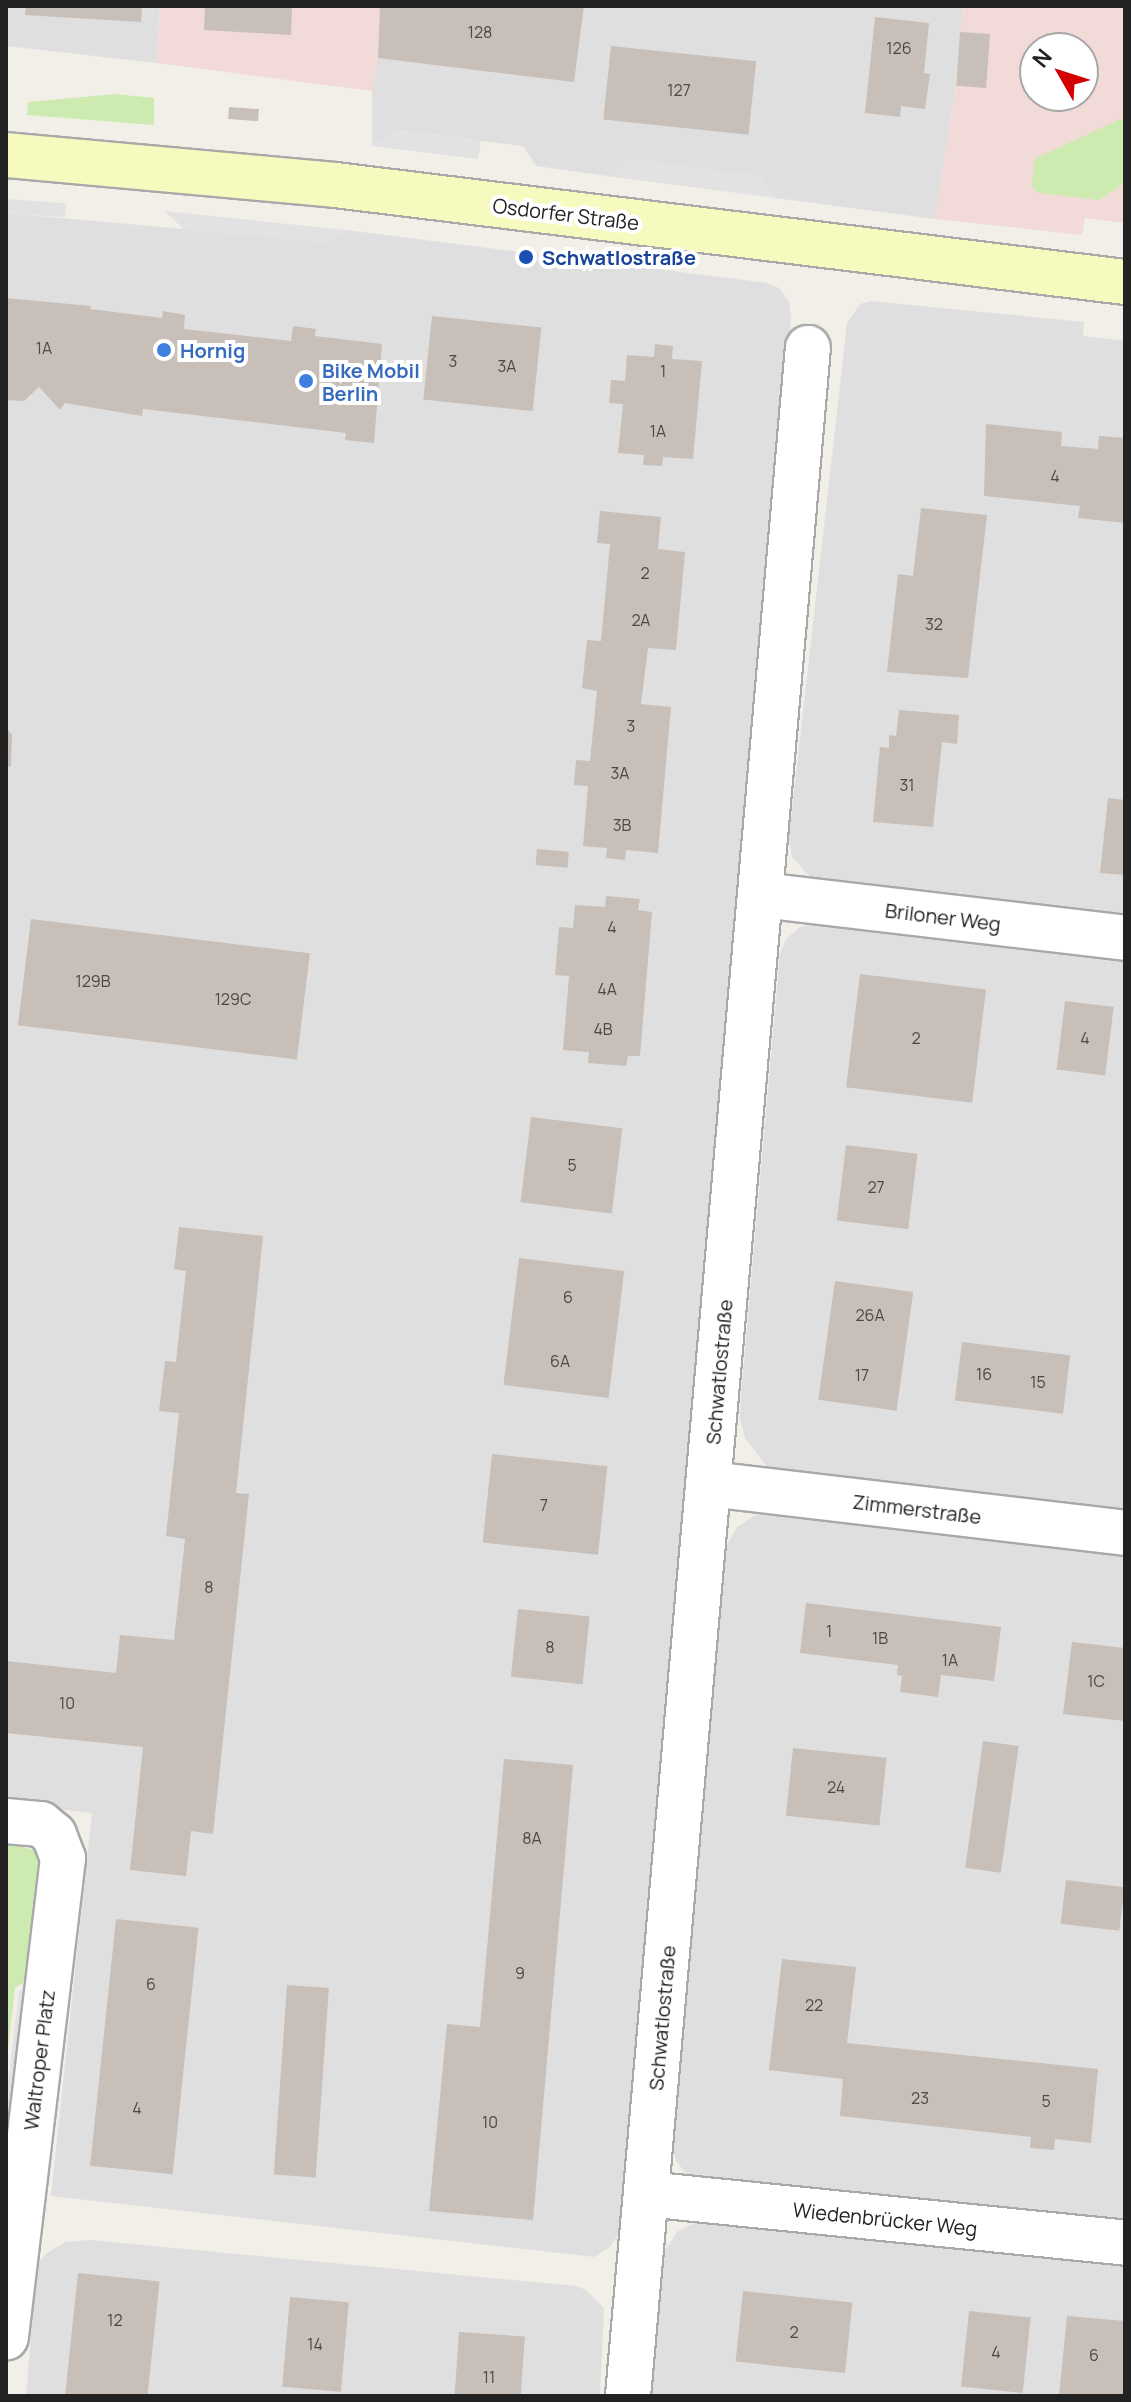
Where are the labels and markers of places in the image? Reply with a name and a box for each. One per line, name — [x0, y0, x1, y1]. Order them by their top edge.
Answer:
place label: Schwatlostraße — [542, 245, 696, 269]
marker: Schwatlostraße — [517, 248, 535, 266]
place label: Hornig — [180, 338, 245, 362]
marker: Hornig — [155, 341, 173, 359]
place label: Bike Mobil Berlin — [322, 358, 420, 405]
marker: Bike Mobil Berlin — [297, 372, 315, 390]

